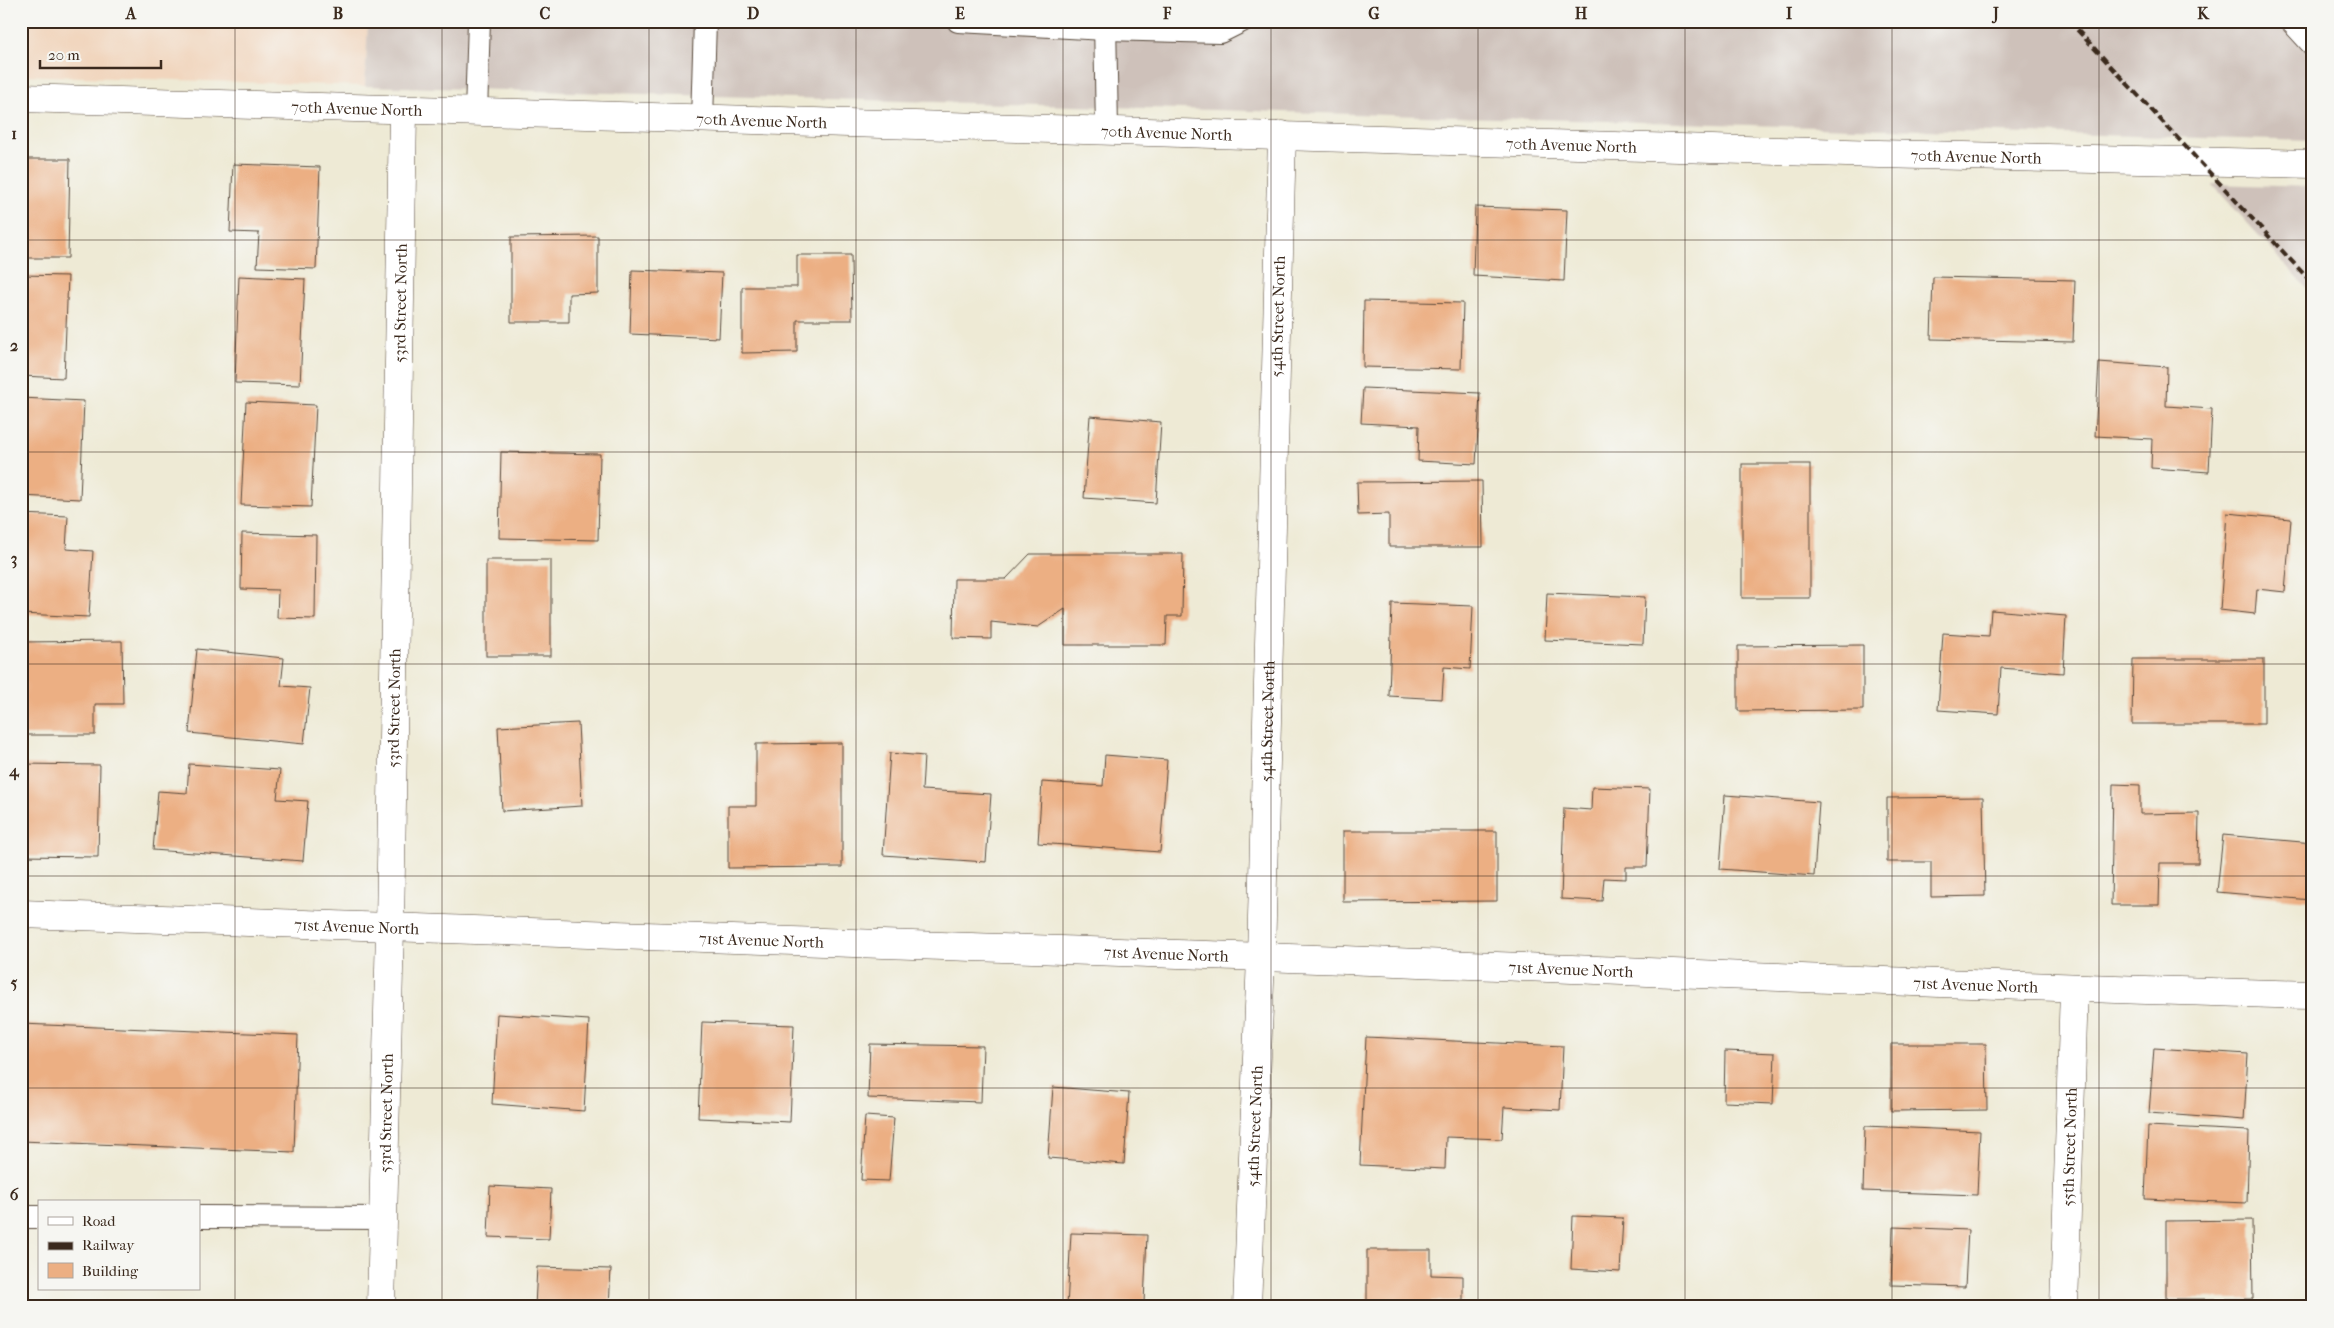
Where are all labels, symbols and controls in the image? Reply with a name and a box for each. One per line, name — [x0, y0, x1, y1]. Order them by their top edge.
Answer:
text: A — [125, 4, 137, 23]
text: B — [333, 4, 343, 23]
text: C — [540, 4, 551, 23]
text: D — [747, 4, 759, 23]
text: E — [955, 4, 965, 23]
text: F — [1162, 4, 1172, 23]
text: G — [1368, 4, 1380, 23]
text: H — [1575, 4, 1588, 23]
text: I — [1786, 4, 1793, 23]
text: J — [1991, 4, 1999, 24]
text: K — [2197, 4, 2210, 23]
scale bar — [40, 38, 161, 70]
text: 20 m — [48, 46, 80, 64]
street label: 70th Avenue North — [291, 97, 423, 120]
street label: 70th Avenue North — [696, 109, 828, 132]
street label: 70th Avenue North — [1101, 121, 1232, 144]
text: 1 — [11, 124, 17, 143]
street label: 70th Avenue North — [1505, 133, 1637, 156]
street label: 70th Avenue North — [1910, 145, 2042, 167]
street label: 53rd Street North — [389, 243, 410, 363]
street label: 54th Street North — [1266, 255, 1288, 378]
text: 2 — [10, 336, 18, 355]
text: 3 — [11, 549, 17, 569]
street label: 53rd Street North — [383, 648, 404, 768]
street label: 54th Street North — [1256, 660, 1278, 782]
text: 4 — [8, 761, 20, 781]
street label: 71st Avenue North — [294, 915, 420, 938]
street label: 71st Avenue North — [699, 928, 824, 951]
street label: 71st Avenue North — [1103, 942, 1229, 965]
street label: 71st Avenue North — [1508, 957, 1634, 981]
text: 5 — [11, 973, 18, 992]
street label: 71st Avenue North — [1913, 973, 2039, 996]
street label: 53rd Street North — [375, 1053, 397, 1173]
street label: 54th Street North — [1242, 1065, 1266, 1187]
street label: 55th Street North — [2058, 1087, 2080, 1207]
text: 6 — [10, 1185, 19, 1204]
legend — [38, 1200, 200, 1290]
text: Road — [82, 1212, 116, 1230]
text: Railway — [82, 1236, 135, 1254]
text: Building — [82, 1262, 139, 1280]

